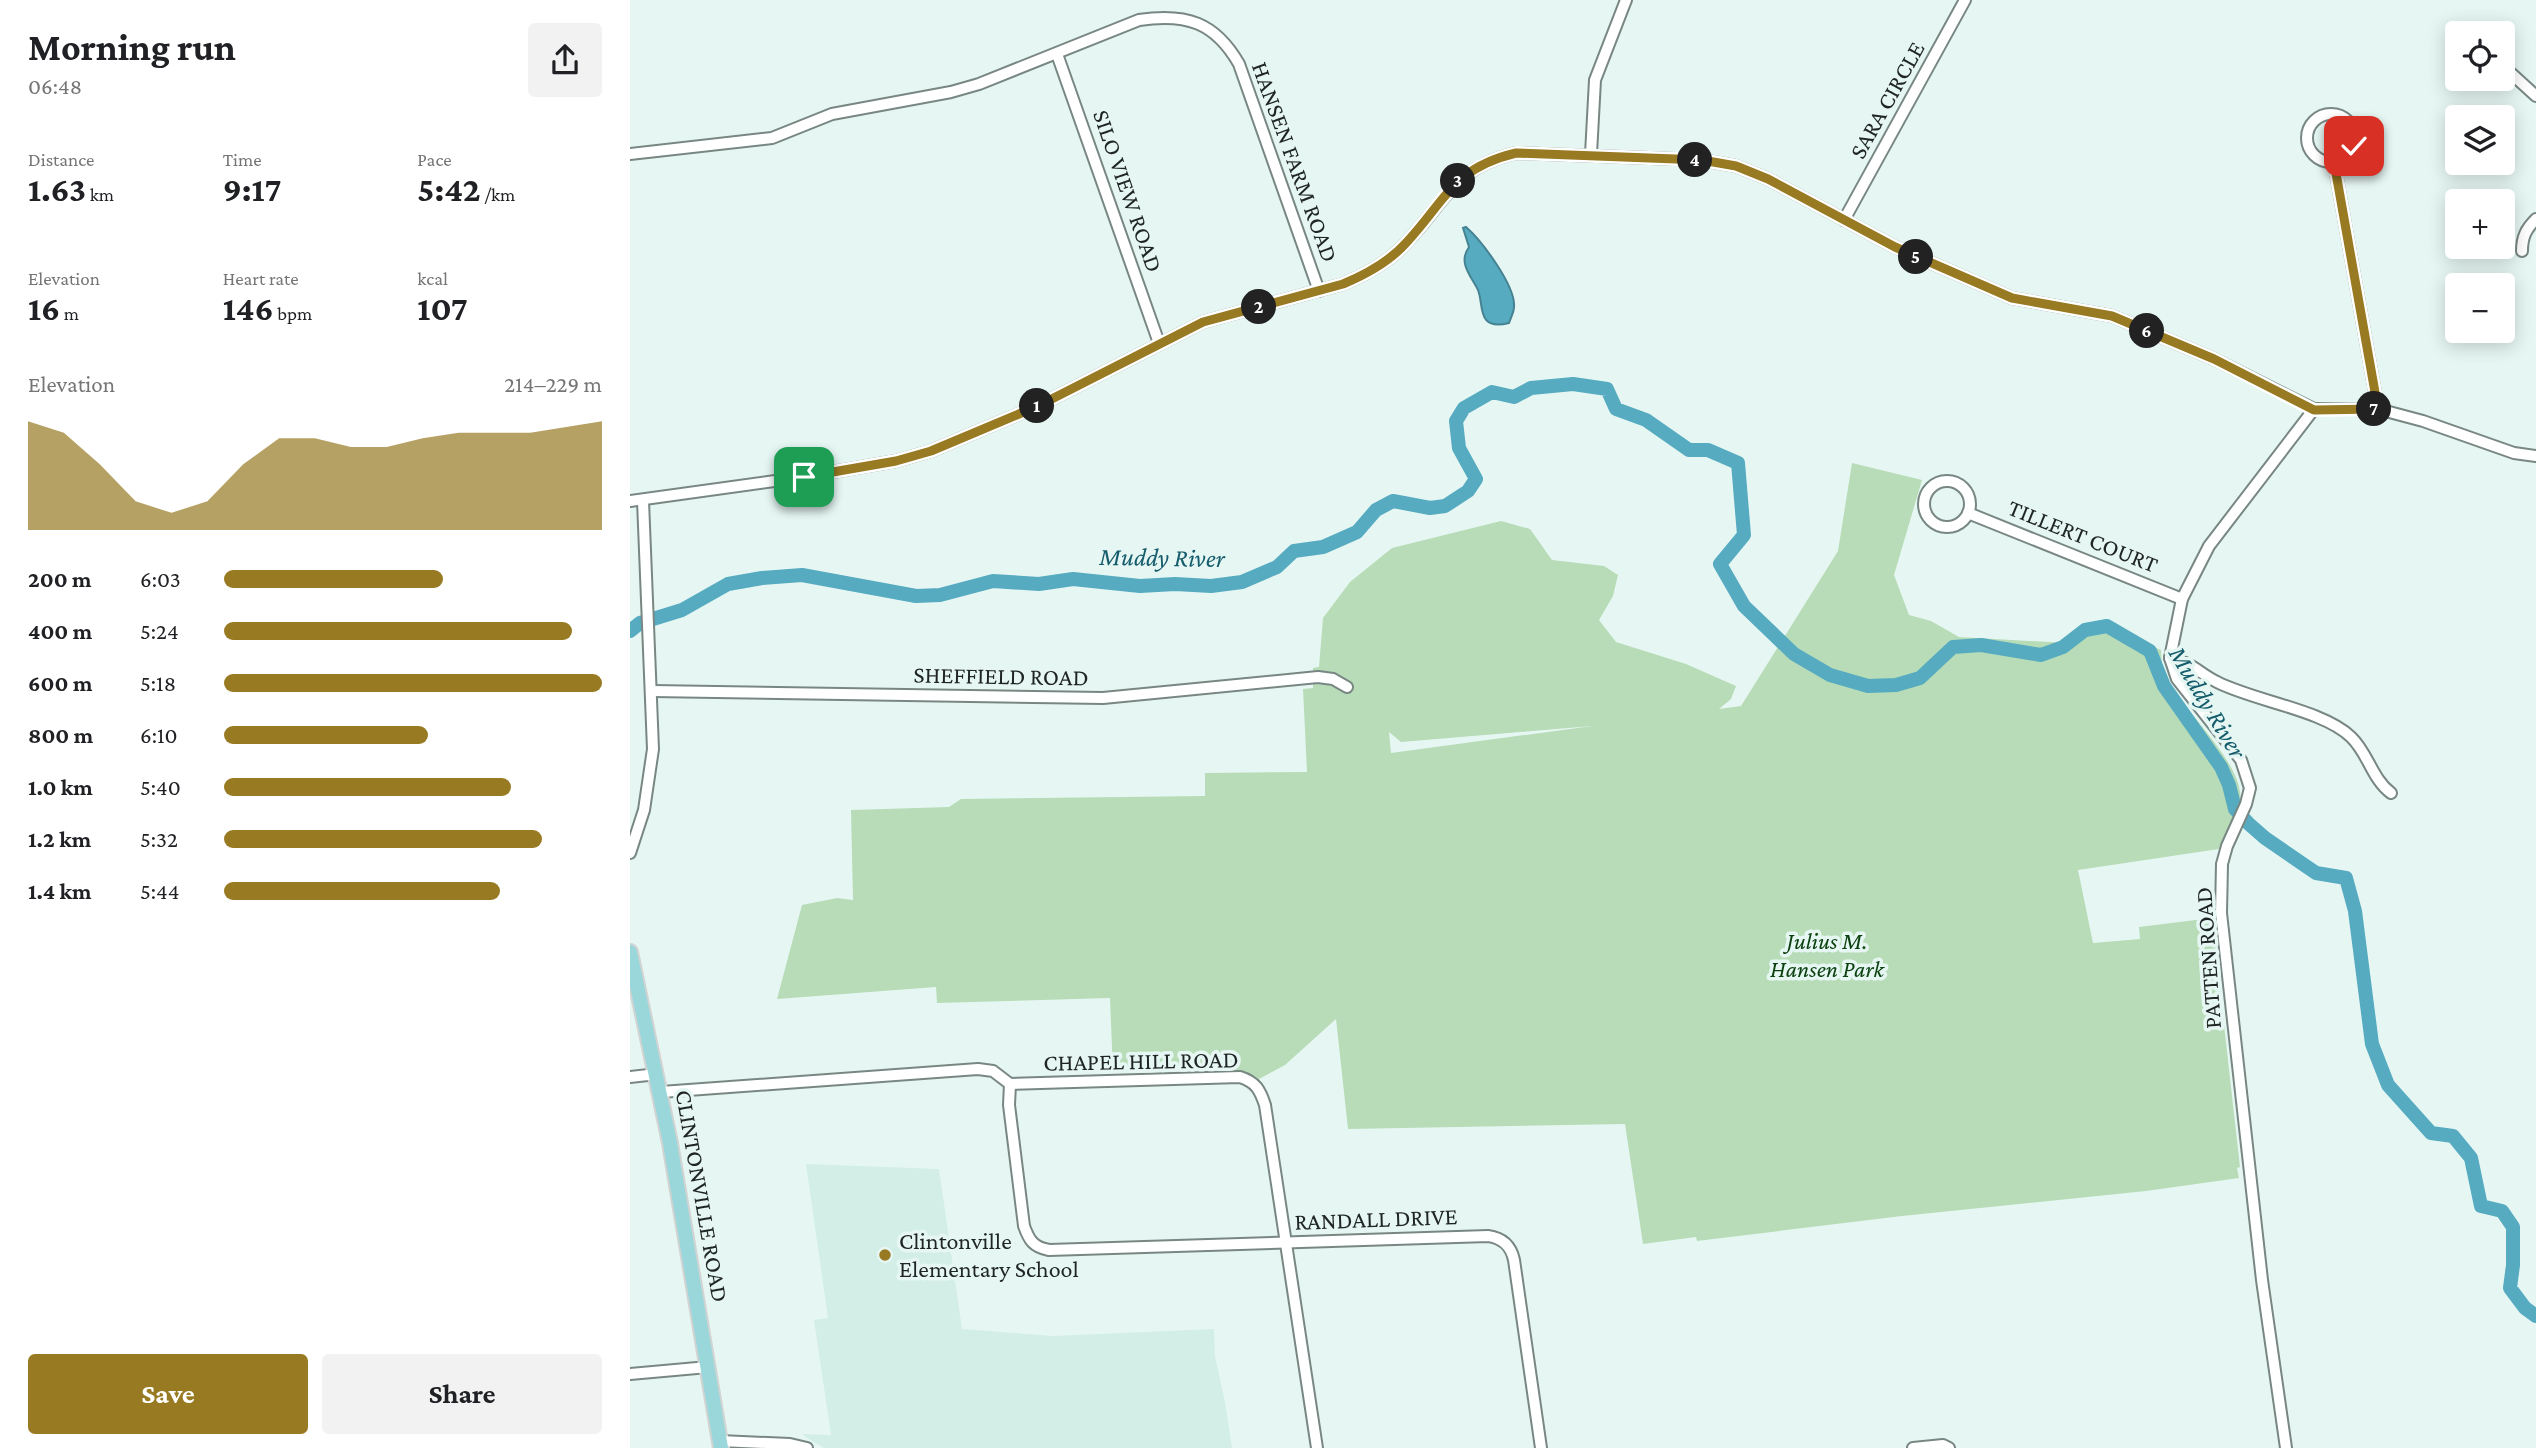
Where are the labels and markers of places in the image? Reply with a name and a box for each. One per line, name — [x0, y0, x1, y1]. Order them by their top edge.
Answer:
pin — [2324, 116, 2384, 176]
pin: 4 — [1678, 142, 1712, 178]
pin: 3 — [1440, 164, 1476, 198]
pin: 5 — [1898, 240, 1934, 274]
pin: 2 — [1242, 290, 1276, 324]
pin: 6 — [2130, 314, 2164, 348]
pin: 1 — [1020, 388, 1054, 424]
pin: 7 — [2356, 392, 2392, 426]
pin — [774, 447, 834, 507]
place label: Clintonville Elementary School — [899, 1227, 1079, 1282]
marker: Clintonville Elementary School — [877, 1247, 893, 1263]

